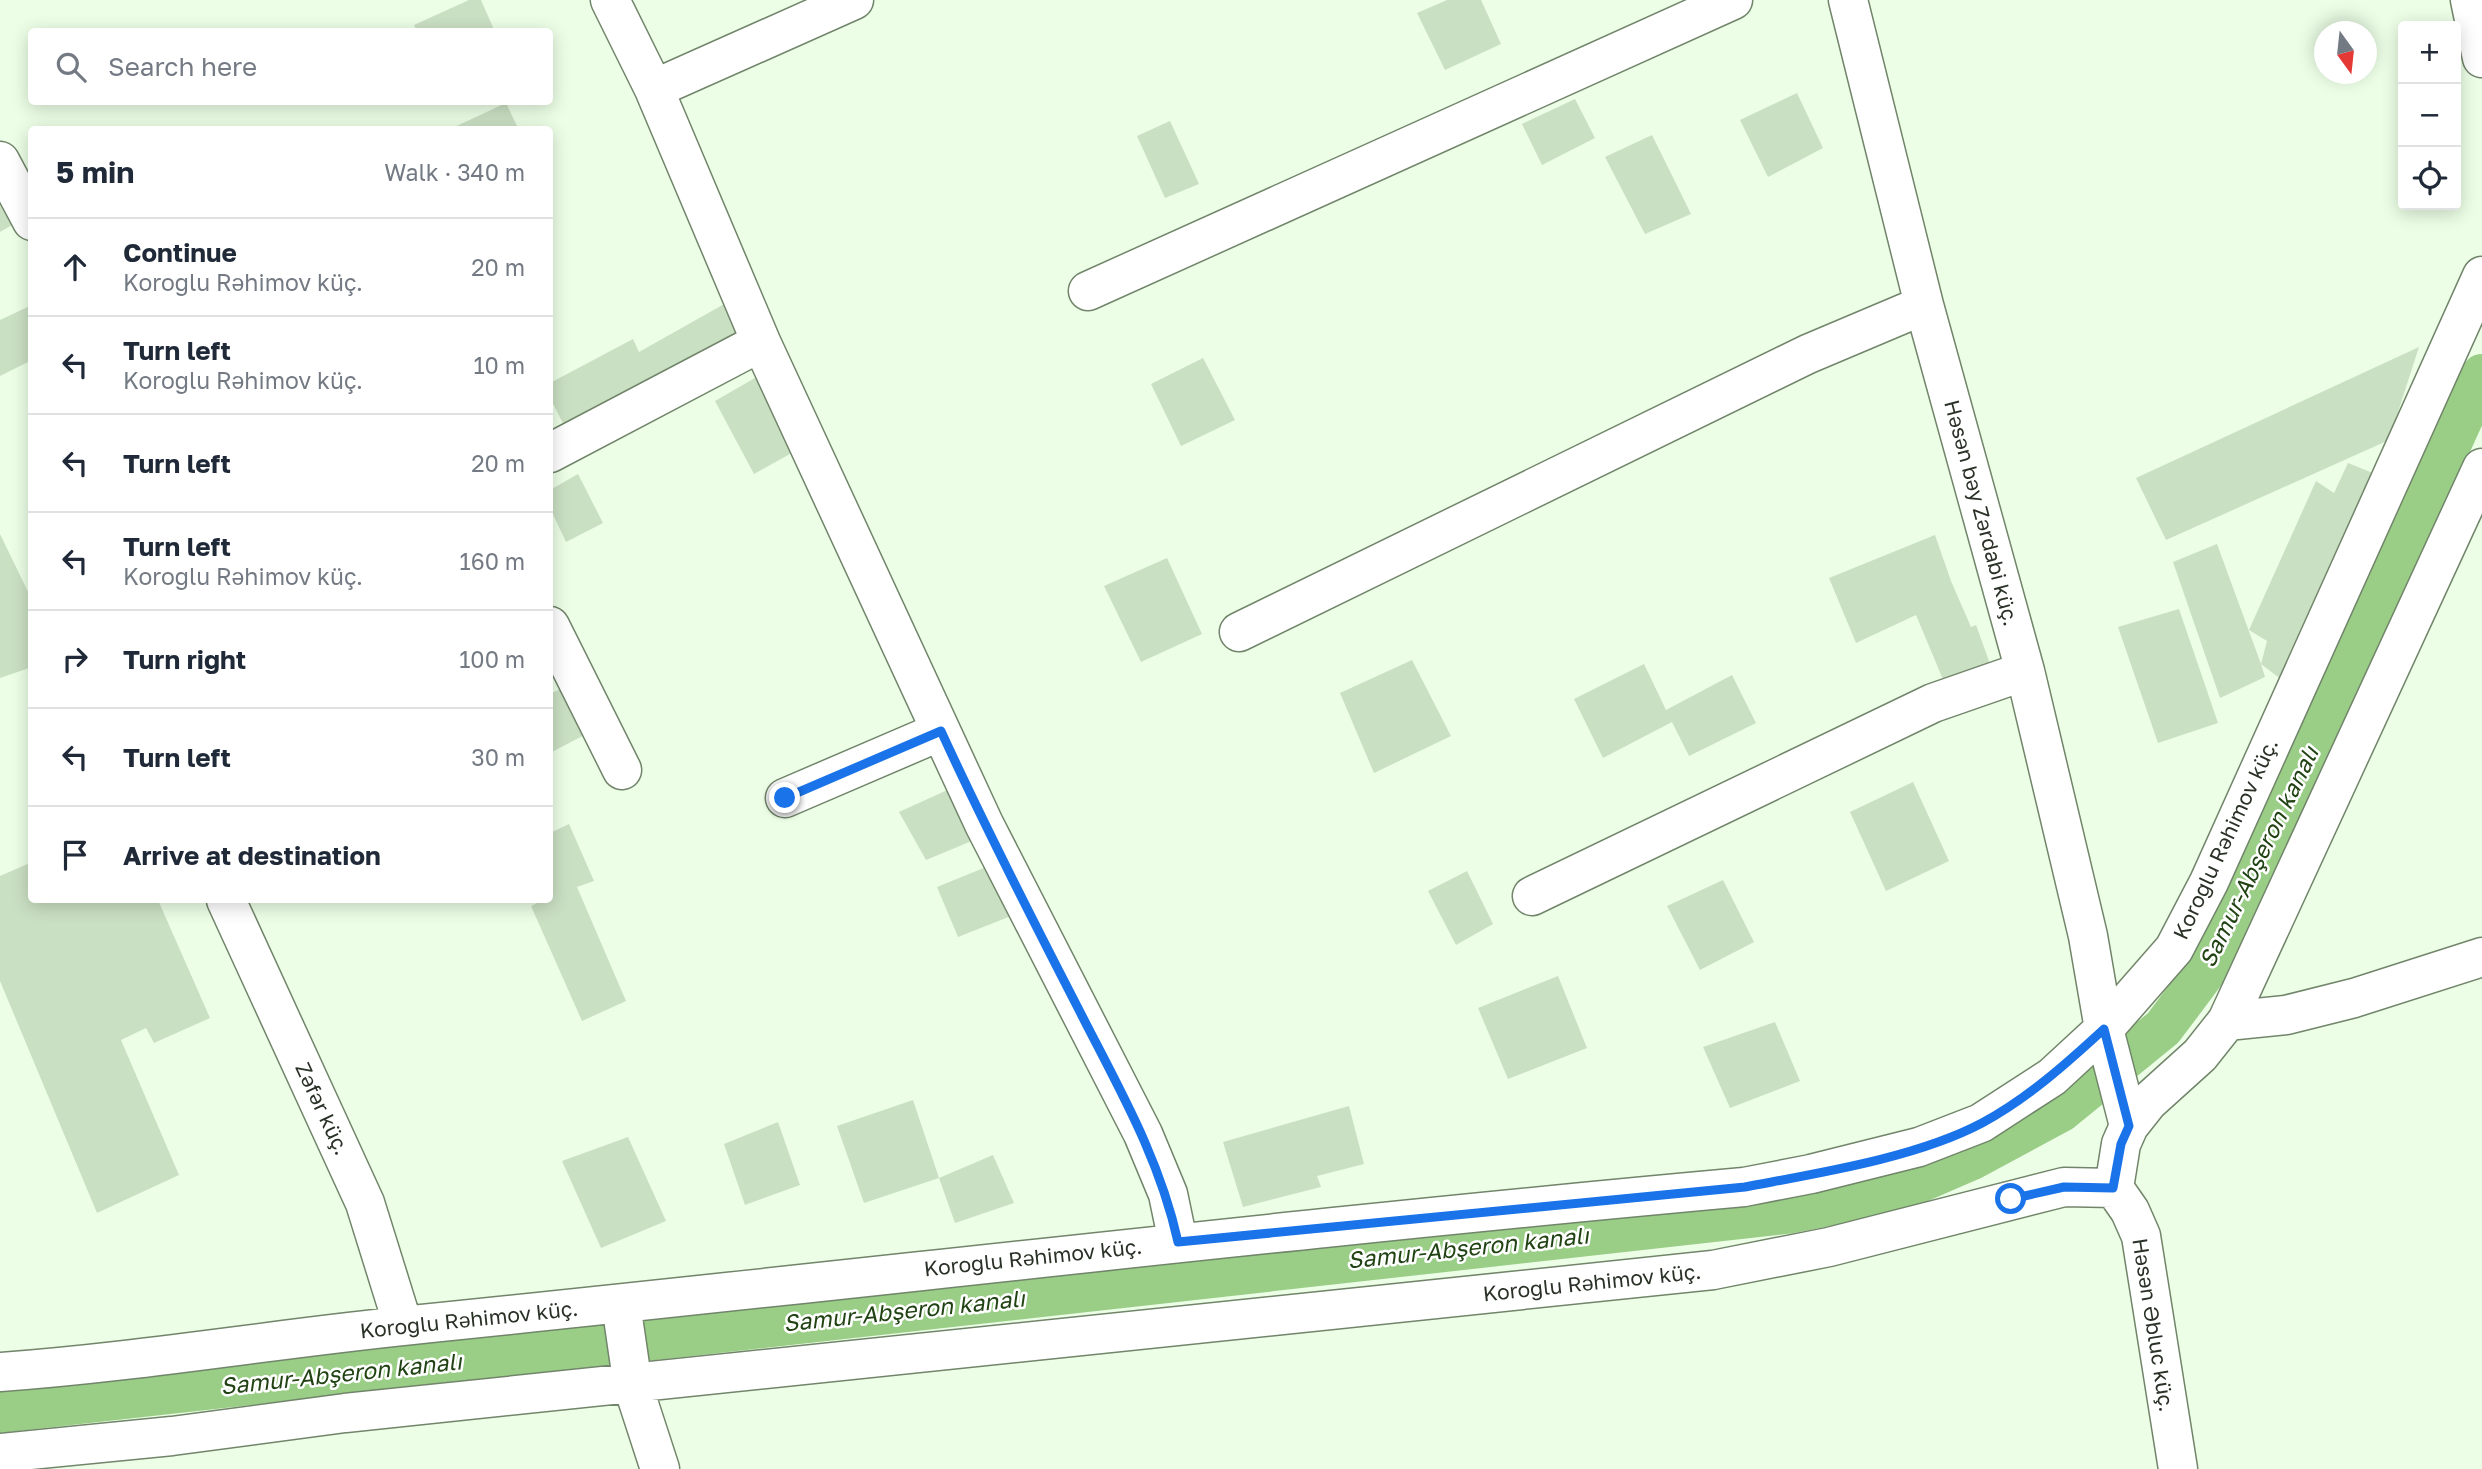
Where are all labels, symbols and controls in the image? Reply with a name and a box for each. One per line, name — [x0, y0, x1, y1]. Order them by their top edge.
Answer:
north arrow — [2314, 21, 2377, 84]
map controls — [2398, 21, 2461, 210]
button: + — [2398, 21, 2461, 84]
search box — [28, 28, 553, 105]
icon: search — [52, 48, 90, 86]
text: Search here — [108, 51, 257, 82]
button: − — [2398, 84, 2461, 147]
button: locate — [2398, 147, 2461, 210]
text: 5 min — [56, 154, 134, 190]
text: Walk · 340 m — [384, 158, 525, 186]
text: Continue — [123, 237, 237, 268]
icon: ahead — [56, 248, 94, 286]
text: 20 m — [471, 253, 525, 281]
text: Koroğlu Rəhimov küç. — [123, 268, 363, 296]
text: Turn left — [123, 335, 231, 366]
icon: left — [56, 346, 94, 384]
text: 10 m — [473, 351, 525, 379]
text: Koroğlu Rəhimov küç. — [123, 366, 363, 394]
street label: Həsən bəy Zərdabi küç. — [1939, 397, 2025, 629]
icon: left — [56, 444, 94, 482]
text: Turn left — [123, 448, 231, 479]
text: 20 m — [471, 449, 525, 477]
text: Turn left — [123, 531, 231, 562]
icon: left — [56, 542, 94, 580]
text: 160 m — [460, 547, 525, 575]
text: Koroğlu Rəhimov küç. — [123, 562, 363, 590]
icon: right — [56, 640, 94, 678]
text: Turn right — [123, 644, 246, 675]
text: 100 m — [459, 645, 525, 673]
street label: Koroğlu Rəhimov küç. — [2167, 734, 2283, 943]
icon: left — [56, 738, 94, 776]
water label: Samur-Abşeron kanalı — [2192, 740, 2325, 972]
text: Turn left — [123, 742, 231, 773]
text: 30 m — [471, 743, 525, 771]
route end — [769, 782, 800, 813]
icon: arrive — [56, 836, 94, 874]
text: Arrive at destination — [123, 840, 381, 871]
street label: Zəfər küç. — [290, 1058, 356, 1159]
route start — [1995, 1183, 2026, 1214]
water label: Samur-Abşeron kanalı — [1346, 1220, 1592, 1274]
street label: Koroğlu Rəhimov küç. — [923, 1233, 1143, 1281]
street label: Həsən Əbluc küç. — [2127, 1236, 2181, 1413]
street label: Koroğlu Rəhimov küç. — [1482, 1258, 1702, 1306]
water label: Samur-Abşeron kanalı — [782, 1283, 1028, 1337]
street label: Koroğlu Rəhimov küç. — [359, 1295, 579, 1343]
water label: Samur-Abşeron kanalı — [219, 1346, 465, 1400]

